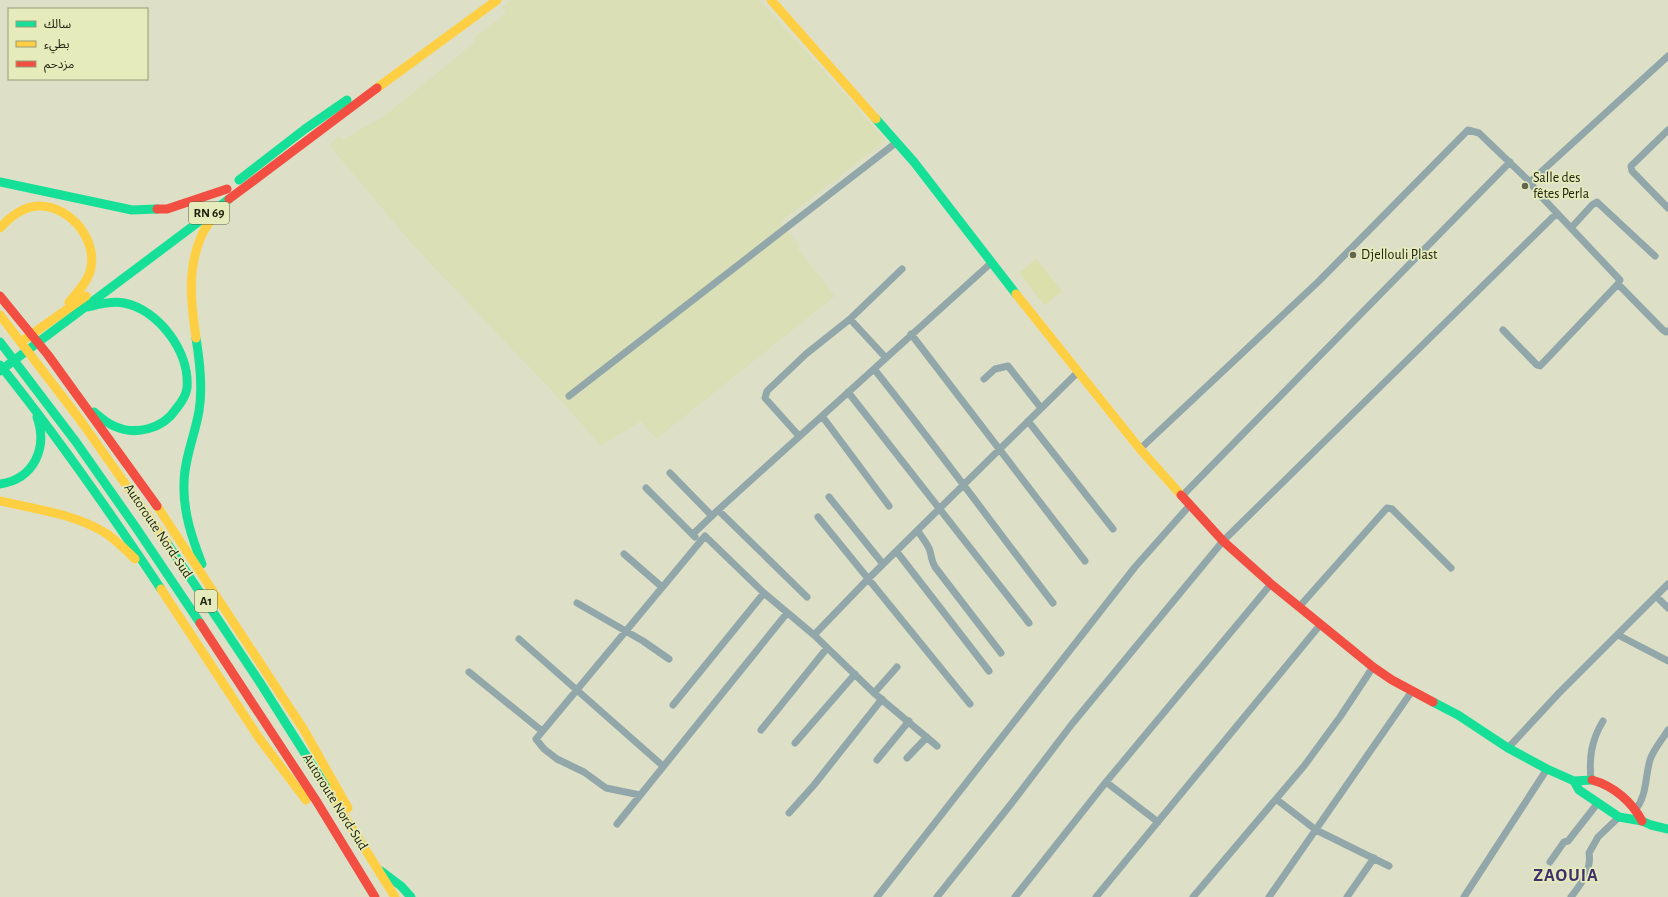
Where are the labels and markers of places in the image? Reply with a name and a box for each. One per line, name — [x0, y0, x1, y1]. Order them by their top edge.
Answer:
place label: Salle des fêtes Perla — [1533, 171, 1590, 201]
marker: Salle des fêtes Perla — [1520, 181, 1530, 191]
place label: Djellouli Plast — [1361, 248, 1438, 262]
marker: Djellouli Plast — [1348, 250, 1358, 260]

